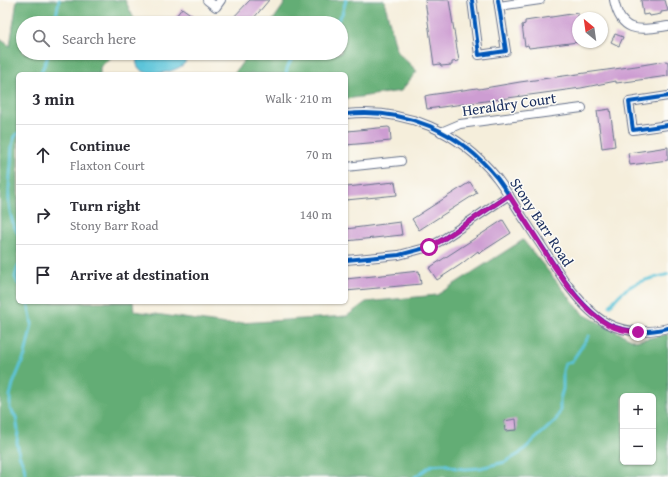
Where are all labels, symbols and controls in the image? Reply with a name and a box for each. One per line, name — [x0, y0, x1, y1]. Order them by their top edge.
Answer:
north arrow — [572, 12, 608, 48]
search box — [16, 16, 348, 60]
icon: search — [30, 27, 52, 49]
text: Search here — [62, 28, 136, 49]
text: 3 min — [32, 86, 74, 111]
street label: Heraldry Court — [461, 87, 558, 121]
text: Walk · 210 m — [265, 89, 332, 108]
text: Continue — [70, 135, 131, 156]
icon: ahead — [32, 144, 54, 166]
text: 70 m — [306, 145, 332, 164]
text: Flaxton Court — [70, 156, 145, 175]
street label: Stony Barr Road — [505, 173, 579, 271]
text: Turn right — [70, 195, 141, 216]
icon: right — [32, 204, 54, 226]
text: 140 m — [300, 205, 332, 224]
text: Stony Barr Road — [70, 216, 159, 235]
route start — [420, 238, 438, 256]
icon: arrive — [32, 264, 54, 286]
text: Arrive at destination — [70, 264, 209, 285]
route end — [629, 323, 647, 341]
map controls — [620, 393, 656, 465]
button: + — [620, 393, 656, 429]
button: − — [620, 429, 656, 465]

